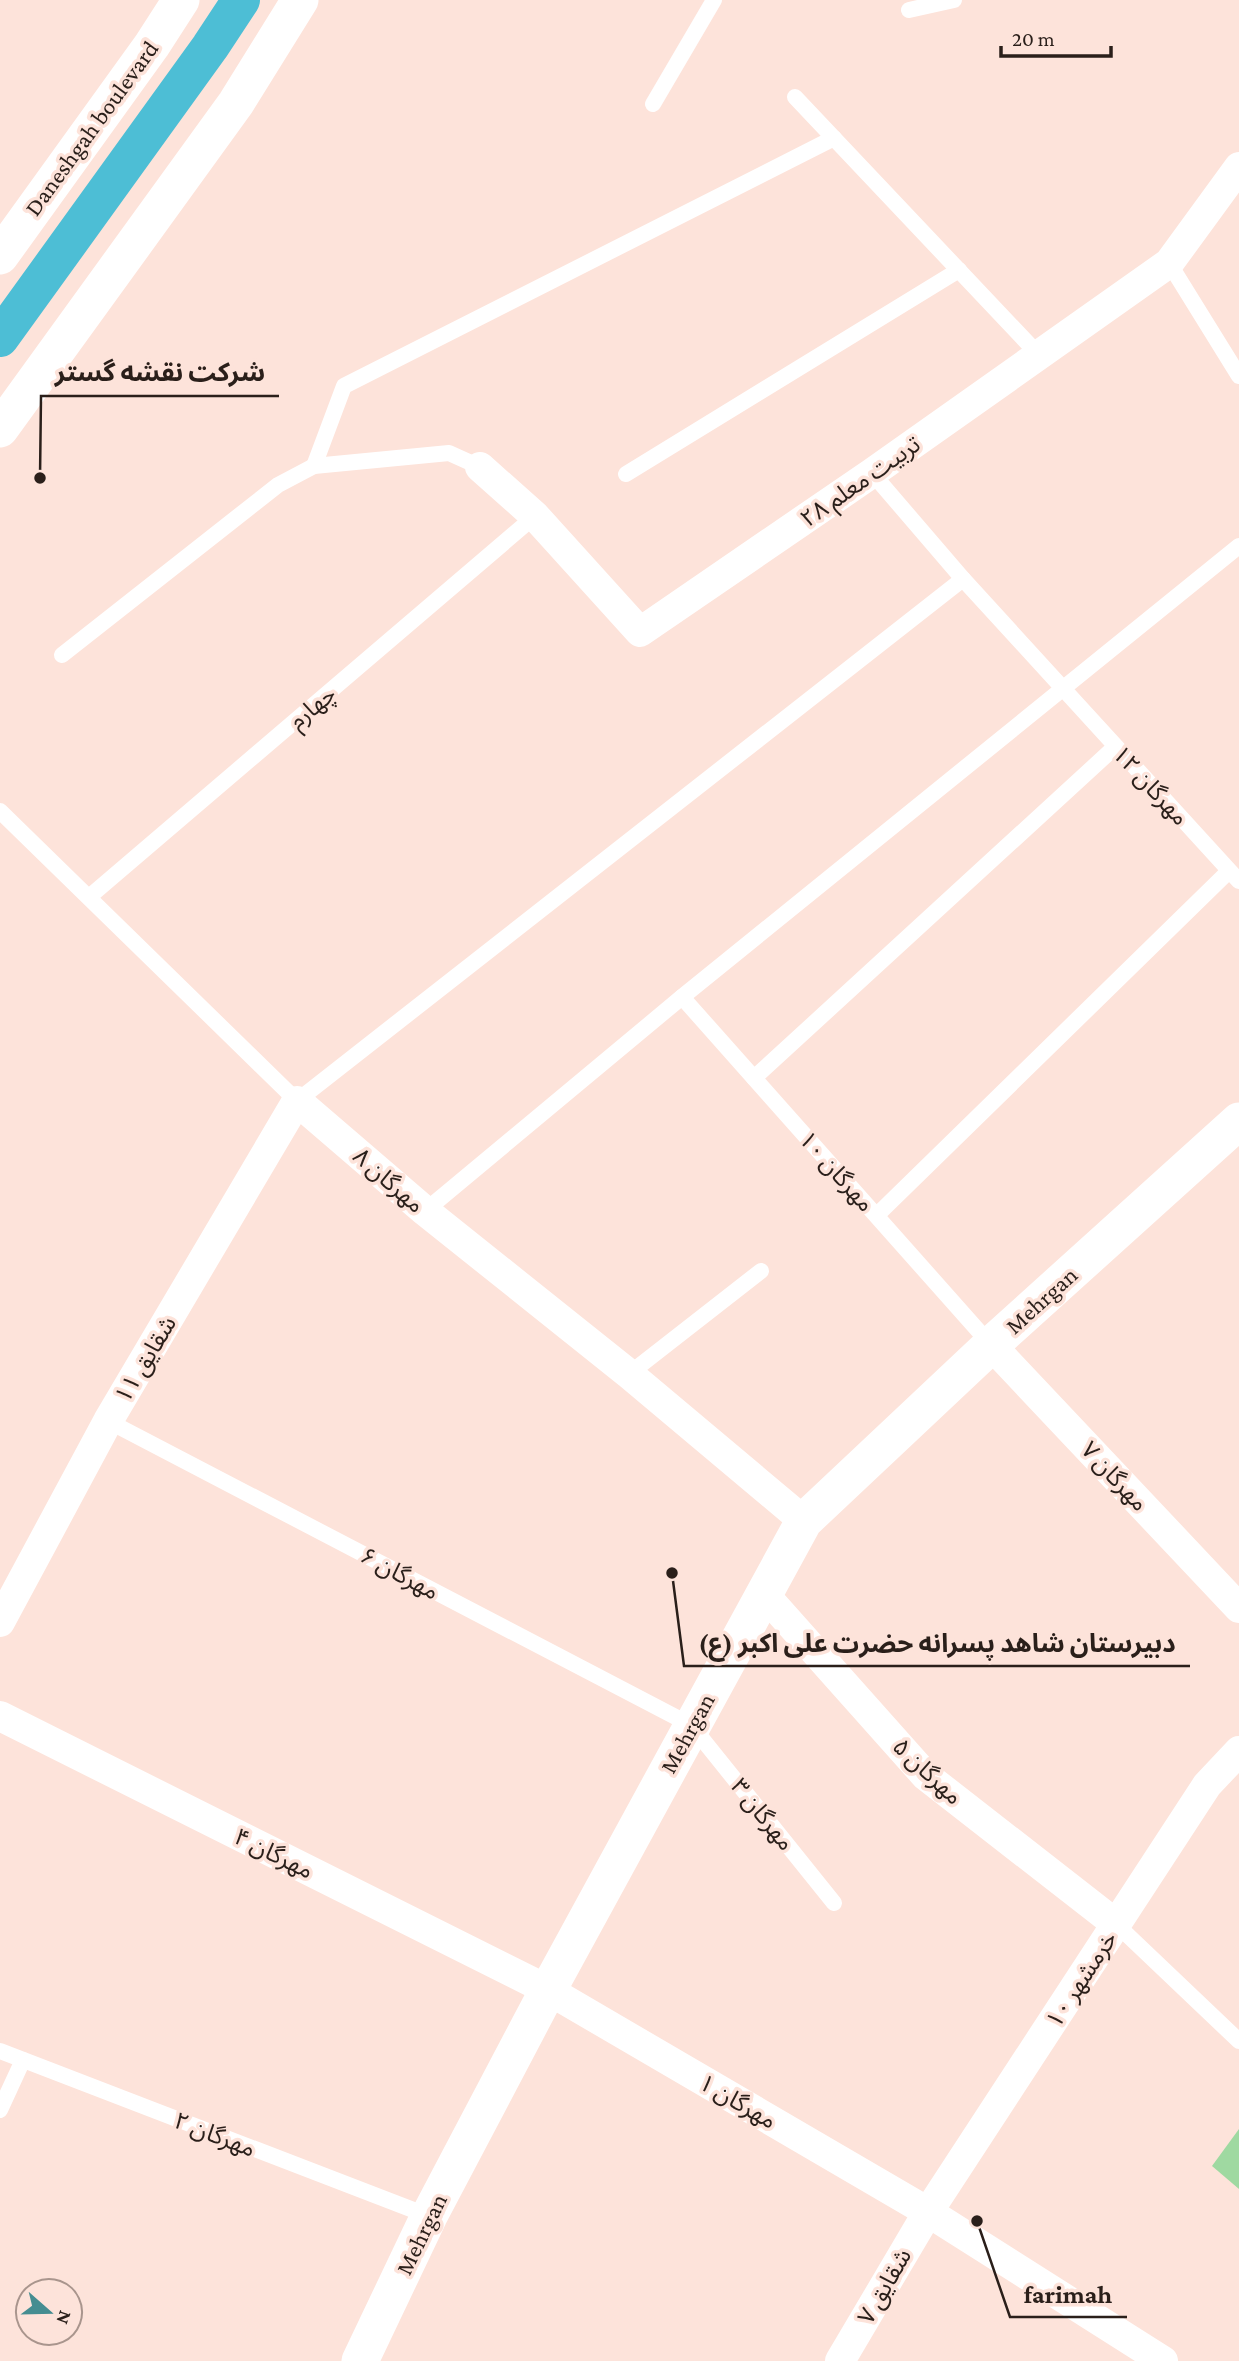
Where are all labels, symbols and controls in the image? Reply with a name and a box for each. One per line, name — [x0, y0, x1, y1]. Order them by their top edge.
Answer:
scale bar — [1001, 14, 1111, 58]
text: 20 m — [1012, 27, 1055, 51]
street label: Daneshgah boulevard — [19, 35, 164, 221]
callout: شرکت نقشه گستر — [41, 349, 279, 396]
text: شرکت نقشه گستر — [54, 358, 265, 387]
street label: تربیت معلم ۲۸ — [795, 430, 927, 535]
street label: چهارم — [283, 680, 344, 738]
street label: مهرگان ۱۲ — [1107, 740, 1194, 831]
street label: مهرگان ۱۰ — [793, 1125, 880, 1217]
street label: مهرگان ۸ — [347, 1142, 430, 1219]
street label: Mehrgan — [1000, 1261, 1082, 1339]
street label: شقایق ۱۱ — [109, 1311, 183, 1408]
street label: مهرگان ۷ — [1075, 1436, 1154, 1517]
street label: مهرگان ۶ — [356, 1541, 444, 1606]
callout: دبیرستان شاهد پسرانه حضرت علی اکبر (ع) — [684, 1619, 1190, 1666]
text: دبیرستان شاهد پسرانه حضرت علی اکبر (ع) — [698, 1629, 1176, 1662]
street label: Mehrgan — [654, 1688, 720, 1778]
street label: مهرگان ۵ — [887, 1732, 968, 1811]
street label: مهرگان ۳ — [725, 1773, 800, 1856]
street label: مهرگان ۴ — [230, 1822, 318, 1885]
street label: خرمشهر ۱۰ — [1040, 1926, 1123, 2033]
street label: مهرگان ۱ — [694, 2068, 781, 2135]
street label: مهرگان ۲ — [170, 2106, 259, 2163]
street label: Mehrgan — [390, 2189, 452, 2279]
street label: شقایق ۷ — [852, 2244, 918, 2329]
callout: farimah — [1010, 2270, 1127, 2317]
north arrow — [14, 2277, 84, 2347]
text: farimah — [1024, 2280, 1112, 2309]
text: N — [52, 2308, 77, 2327]

